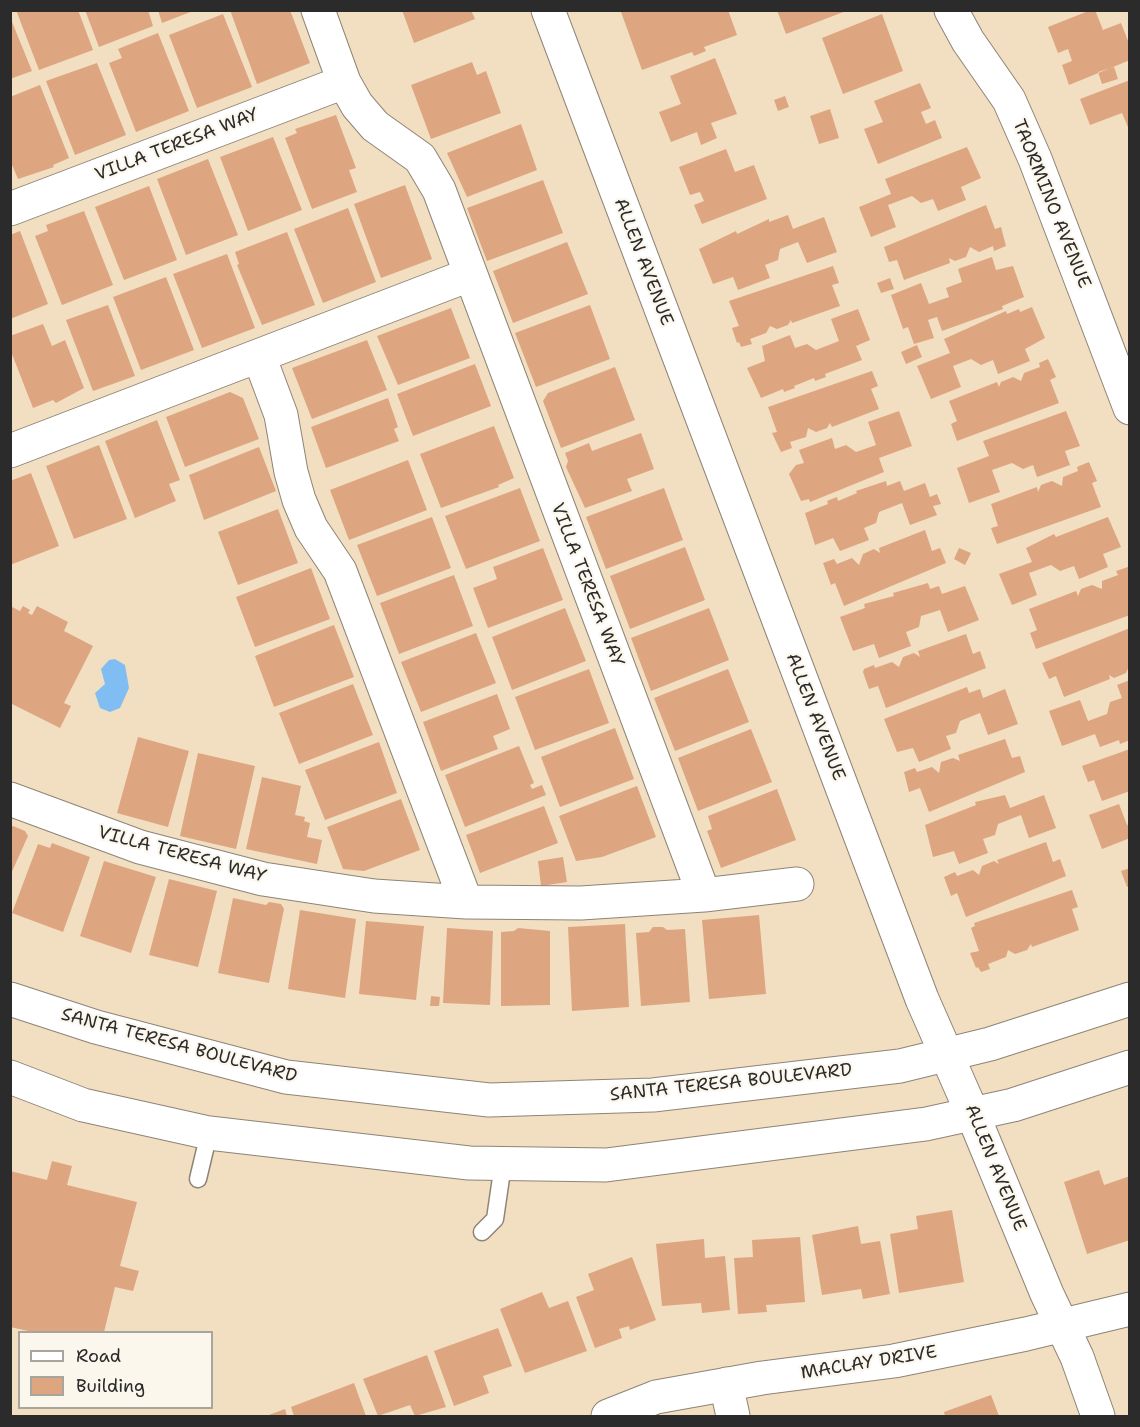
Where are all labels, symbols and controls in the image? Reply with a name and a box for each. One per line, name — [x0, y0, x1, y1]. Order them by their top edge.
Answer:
street label: VILLA TERESA WAY — [92, 104, 262, 186]
street label: TAORMINO AVENUE — [1007, 116, 1095, 292]
street label: ALLEN AVENUE — [609, 195, 677, 329]
street label: VILLA TERESA WAY — [546, 500, 628, 670]
street label: ALLEN AVENUE — [781, 650, 849, 784]
street label: VILLA TERESA WAY — [95, 822, 269, 888]
street label: SANTA TERESA BOULEVARD — [59, 1004, 299, 1088]
street label: SANTA TERESA BOULEVARD — [609, 1060, 853, 1106]
street label: ALLEN AVENUE — [960, 1101, 1030, 1235]
legend — [18, 1331, 213, 1409]
street label: MACLAY DRIVE — [799, 1342, 939, 1384]
text: Road — [76, 1344, 121, 1368]
text: Building — [76, 1374, 145, 1398]

